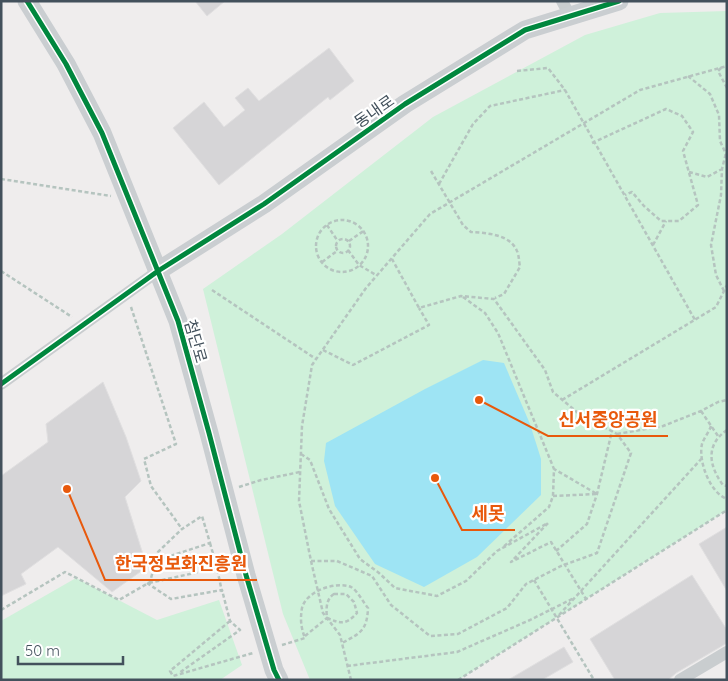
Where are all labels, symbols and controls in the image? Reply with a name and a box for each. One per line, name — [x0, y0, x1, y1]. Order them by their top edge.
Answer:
street label: 동내로 — [350, 90, 398, 132]
street label: 첨단로 — [180, 317, 212, 365]
callout: 신서중앙공원 — [548, 403, 668, 436]
text: 신서중앙공원 — [558, 408, 658, 431]
callout: 세못 — [462, 497, 515, 530]
text: 세못 — [471, 502, 505, 525]
callout: 한국정보화진흥원 — [105, 547, 257, 580]
text: 한국정보화진흥원 — [115, 552, 247, 575]
scale bar — [18, 634, 122, 666]
text: 50 m — [25, 641, 60, 660]

